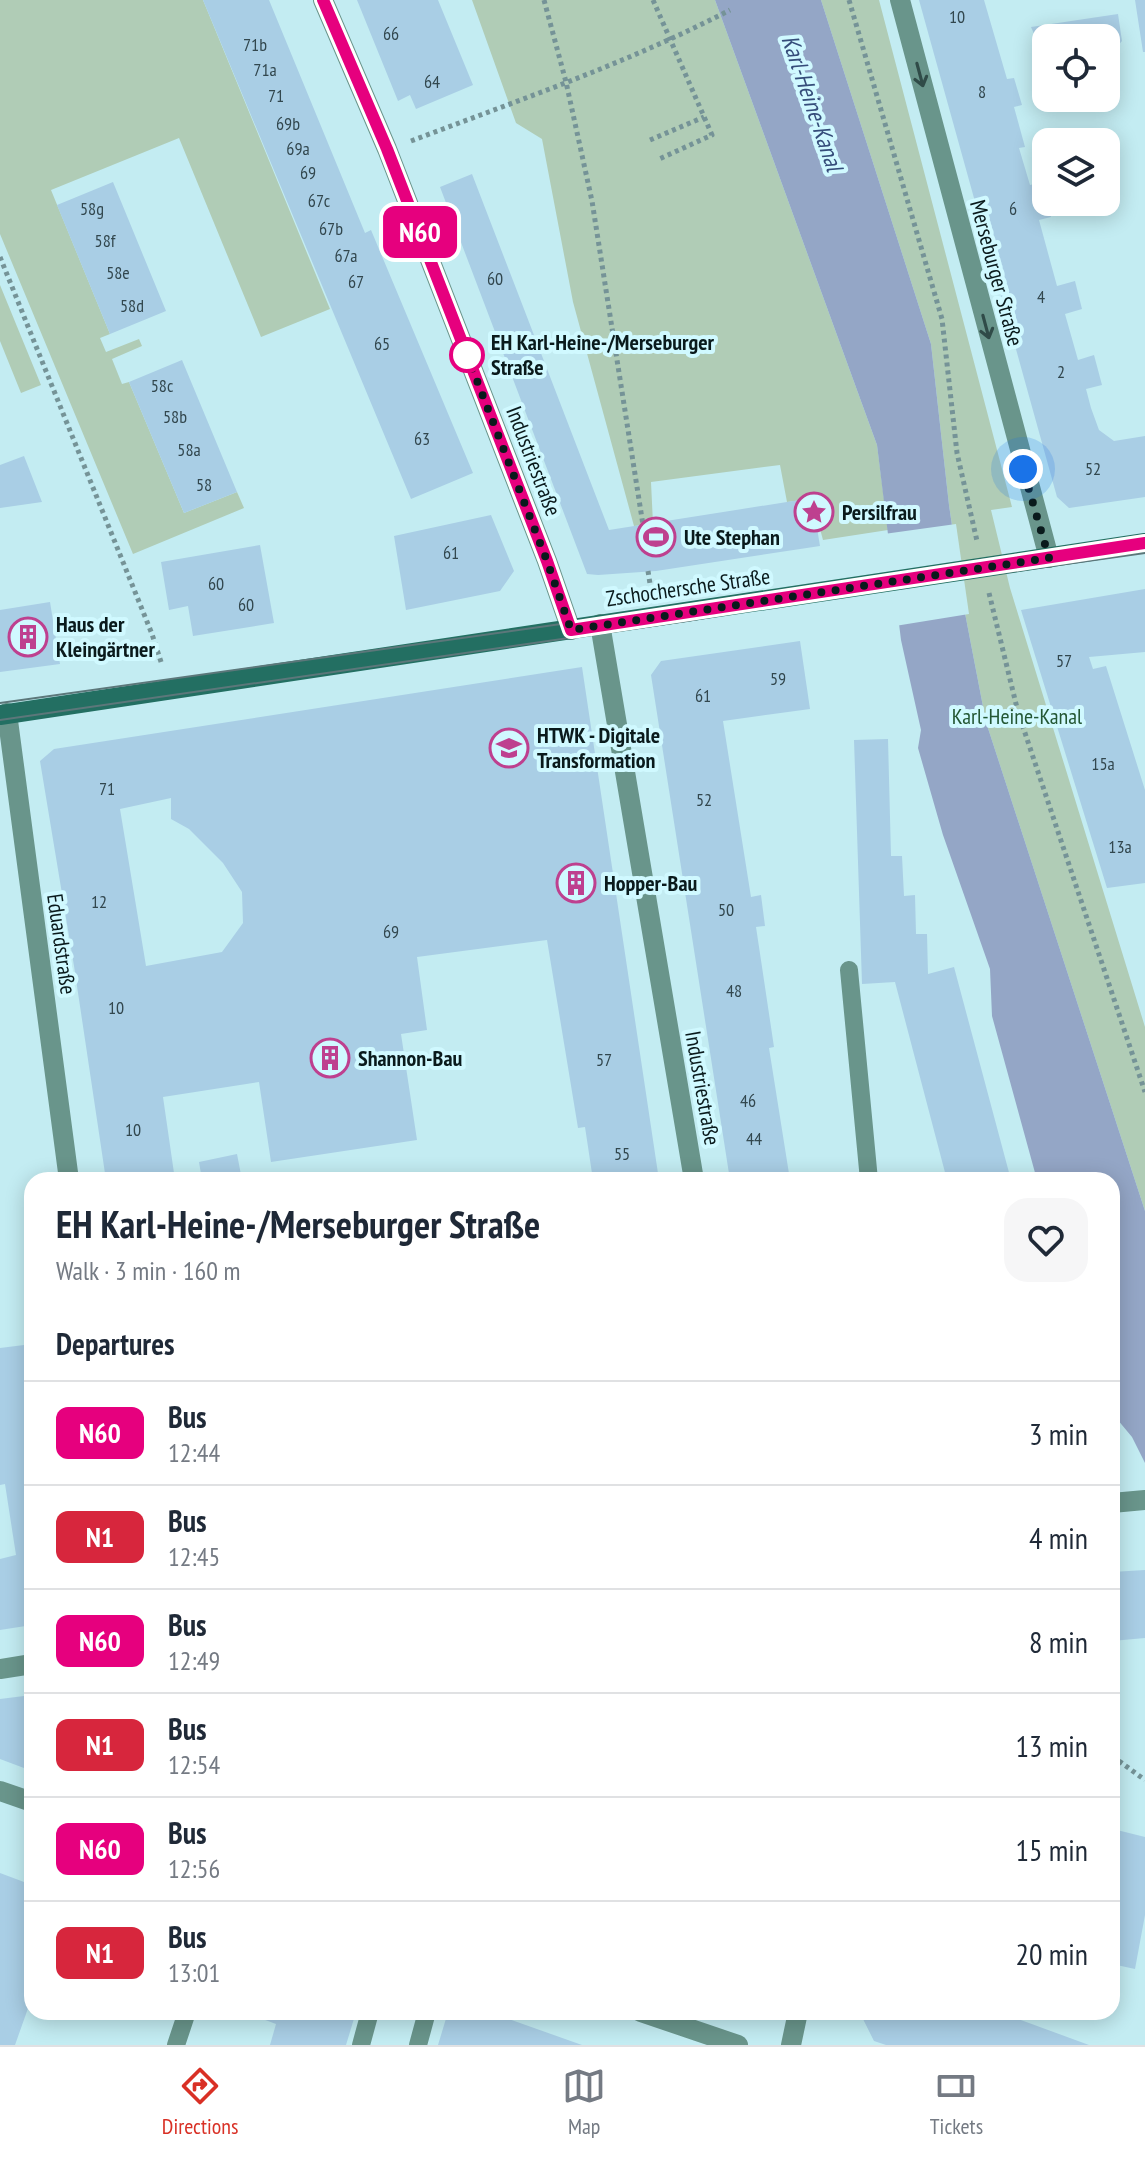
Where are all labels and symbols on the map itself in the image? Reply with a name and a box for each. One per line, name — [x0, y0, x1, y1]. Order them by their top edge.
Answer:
house number: 10 — [949, 5, 965, 28]
house number: 66 — [383, 22, 399, 45]
water label: Karl-Heine-Kanal — [775, 31, 851, 177]
house number: 71b — [243, 33, 267, 56]
house number: 71a — [253, 58, 277, 81]
one-way arrow — [913, 62, 928, 88]
house number: 64 — [424, 70, 440, 93]
house number: 8 — [978, 80, 986, 103]
house number: 71 — [268, 84, 284, 107]
house number: 69b — [276, 112, 300, 135]
house number: 69a — [286, 137, 310, 160]
house number: 69 — [300, 161, 316, 184]
house number: 67c — [308, 189, 331, 212]
house number: 58g — [80, 197, 104, 220]
street label: Merseburger Straße — [964, 197, 1030, 349]
house number: 6 — [1009, 197, 1017, 220]
line badge: N60 — [374, 206, 466, 258]
house number: 67b — [319, 217, 343, 240]
house number: 58f — [95, 229, 117, 252]
house number: 67a — [334, 244, 358, 267]
house number: 58e — [106, 261, 130, 284]
house number: 60 — [487, 267, 503, 290]
house number: 67 — [348, 270, 364, 293]
house number: 4 — [1037, 285, 1045, 308]
house number: 58d — [120, 294, 144, 317]
one-way arrow — [979, 313, 994, 339]
place label: EH Karl-Heine-/Merseburger Straße — [491, 328, 715, 381]
house number: 65 — [374, 332, 390, 355]
marker: EH Karl-Heine-/Merseburger Straße — [450, 338, 484, 372]
house number: 2 — [1057, 360, 1065, 383]
house number: 58c — [151, 374, 174, 397]
street label: Industriestraße — [500, 402, 568, 520]
house number: 58b — [163, 405, 187, 428]
house number: 63 — [414, 427, 430, 450]
house number: 58a — [177, 438, 201, 461]
your location — [1003, 449, 1043, 489]
house number: 52 — [1085, 457, 1101, 480]
house number: 58 — [196, 473, 212, 496]
place icon: Persilfrau — [793, 491, 835, 533]
place label: Persilfrau — [842, 498, 917, 526]
sports icon: Ute Stephan — [635, 516, 677, 558]
place label: Ute Stephan — [684, 523, 780, 551]
house number: 61 — [443, 541, 459, 564]
street label: Zschochersche Straße — [604, 562, 772, 612]
house number: 60 — [208, 572, 224, 595]
house number: 60 — [238, 593, 254, 616]
place label: Haus der Kleingärtner — [56, 610, 156, 663]
building icon: Haus der Kleingärtner — [7, 616, 49, 658]
house number: 57 — [1056, 649, 1072, 672]
house number: 59 — [770, 667, 786, 690]
house number: 61 — [695, 684, 711, 707]
park label: Karl-Heine-Kanal — [952, 702, 1083, 730]
place label: HTWK - Digitale Transformation — [537, 721, 660, 774]
school or university icon: HTWK - Digitale Transformation — [488, 727, 530, 769]
house number: 15a — [1091, 752, 1115, 775]
house number: 71 — [99, 777, 115, 800]
house number: 52 — [696, 788, 712, 811]
house number: 13a — [1108, 835, 1132, 858]
building icon: Hopper-Bau — [555, 862, 597, 904]
place label: Hopper-Bau — [604, 869, 697, 897]
house number: 12 — [91, 890, 107, 913]
street label: Eduardstraße — [41, 892, 83, 996]
house number: 50 — [718, 898, 734, 921]
house number: 69 — [383, 920, 399, 943]
house number: 48 — [726, 979, 742, 1002]
house number: 10 — [108, 996, 124, 1019]
street label: Industriestraße — [679, 1029, 727, 1147]
building icon: Shannon-Bau — [309, 1037, 351, 1079]
place label: Shannon-Bau — [358, 1044, 462, 1072]
house number: 57 — [596, 1048, 612, 1071]
house number: 46 — [740, 1089, 756, 1112]
house number: 10 — [125, 1118, 141, 1141]
house number: 44 — [746, 1127, 762, 1150]
house number: 55 — [614, 1142, 630, 1165]

